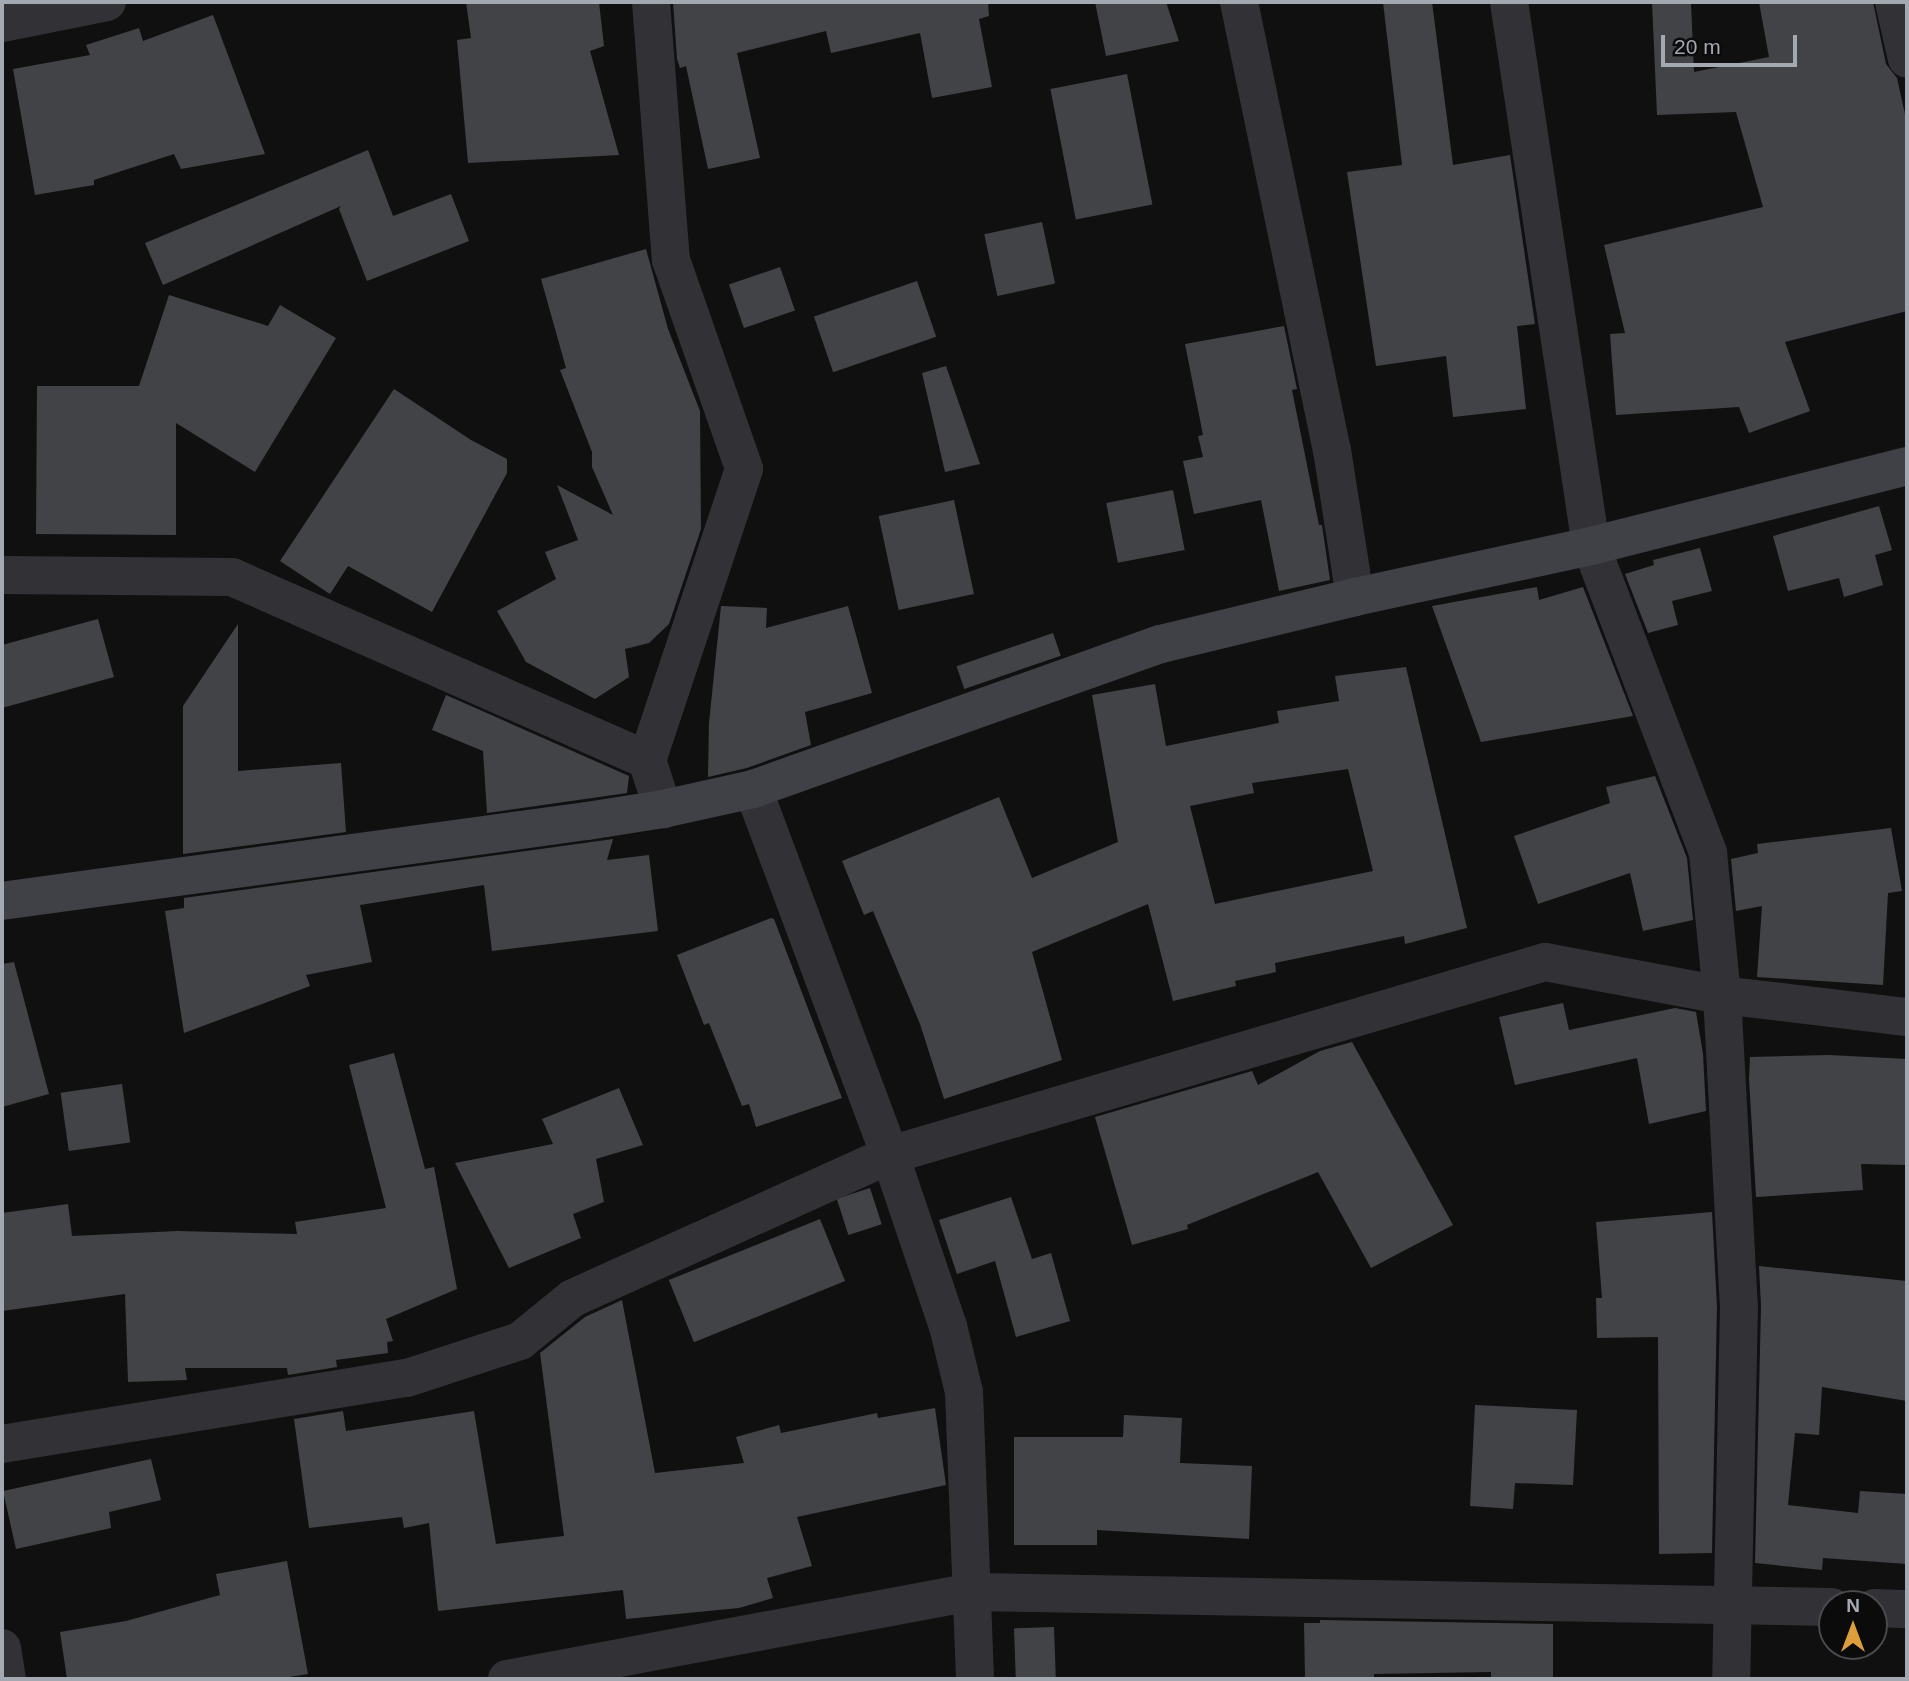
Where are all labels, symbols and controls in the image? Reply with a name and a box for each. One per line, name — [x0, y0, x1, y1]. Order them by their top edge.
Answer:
scale bar — [1664, 21, 1800, 65]
text: 20 m — [1674, 35, 1721, 58]
north arrow — [1818, 1590, 1888, 1660]
text: N — [1846, 1595, 1860, 1616]

